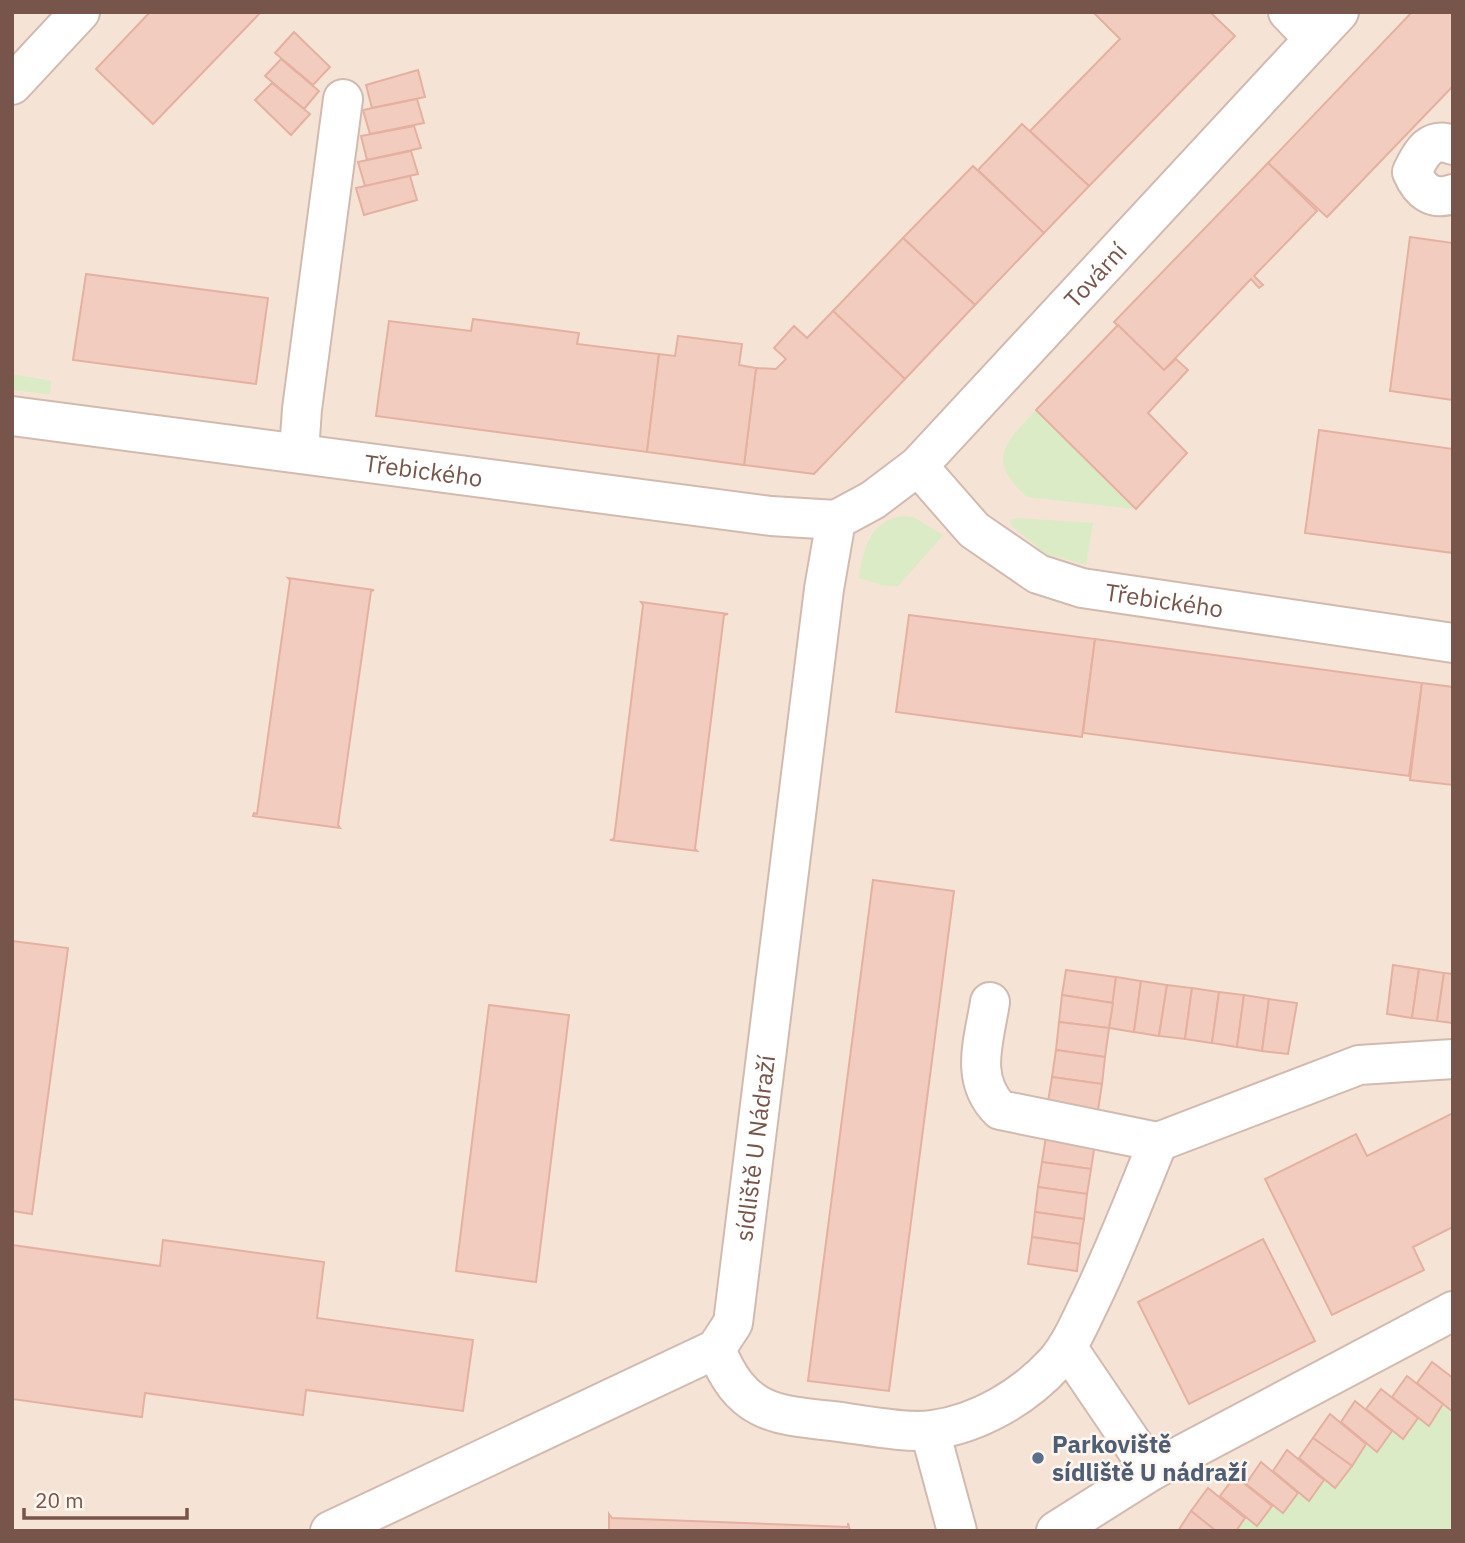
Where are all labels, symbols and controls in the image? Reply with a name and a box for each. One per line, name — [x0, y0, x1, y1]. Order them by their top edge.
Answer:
street label: Tovární — [1057, 235, 1134, 315]
street label: Třebického — [362, 447, 485, 494]
street label: Třebického — [1103, 576, 1225, 625]
street label: sídliště U Nádraží — [727, 1053, 782, 1243]
place label: Parkoviště sídliště U nádraží — [1052, 1428, 1248, 1488]
marker: Parkoviště sídliště U nádraží — [1030, 1450, 1046, 1466]
scale bar — [24, 1476, 187, 1520]
text: 20 m — [35, 1486, 84, 1514]

